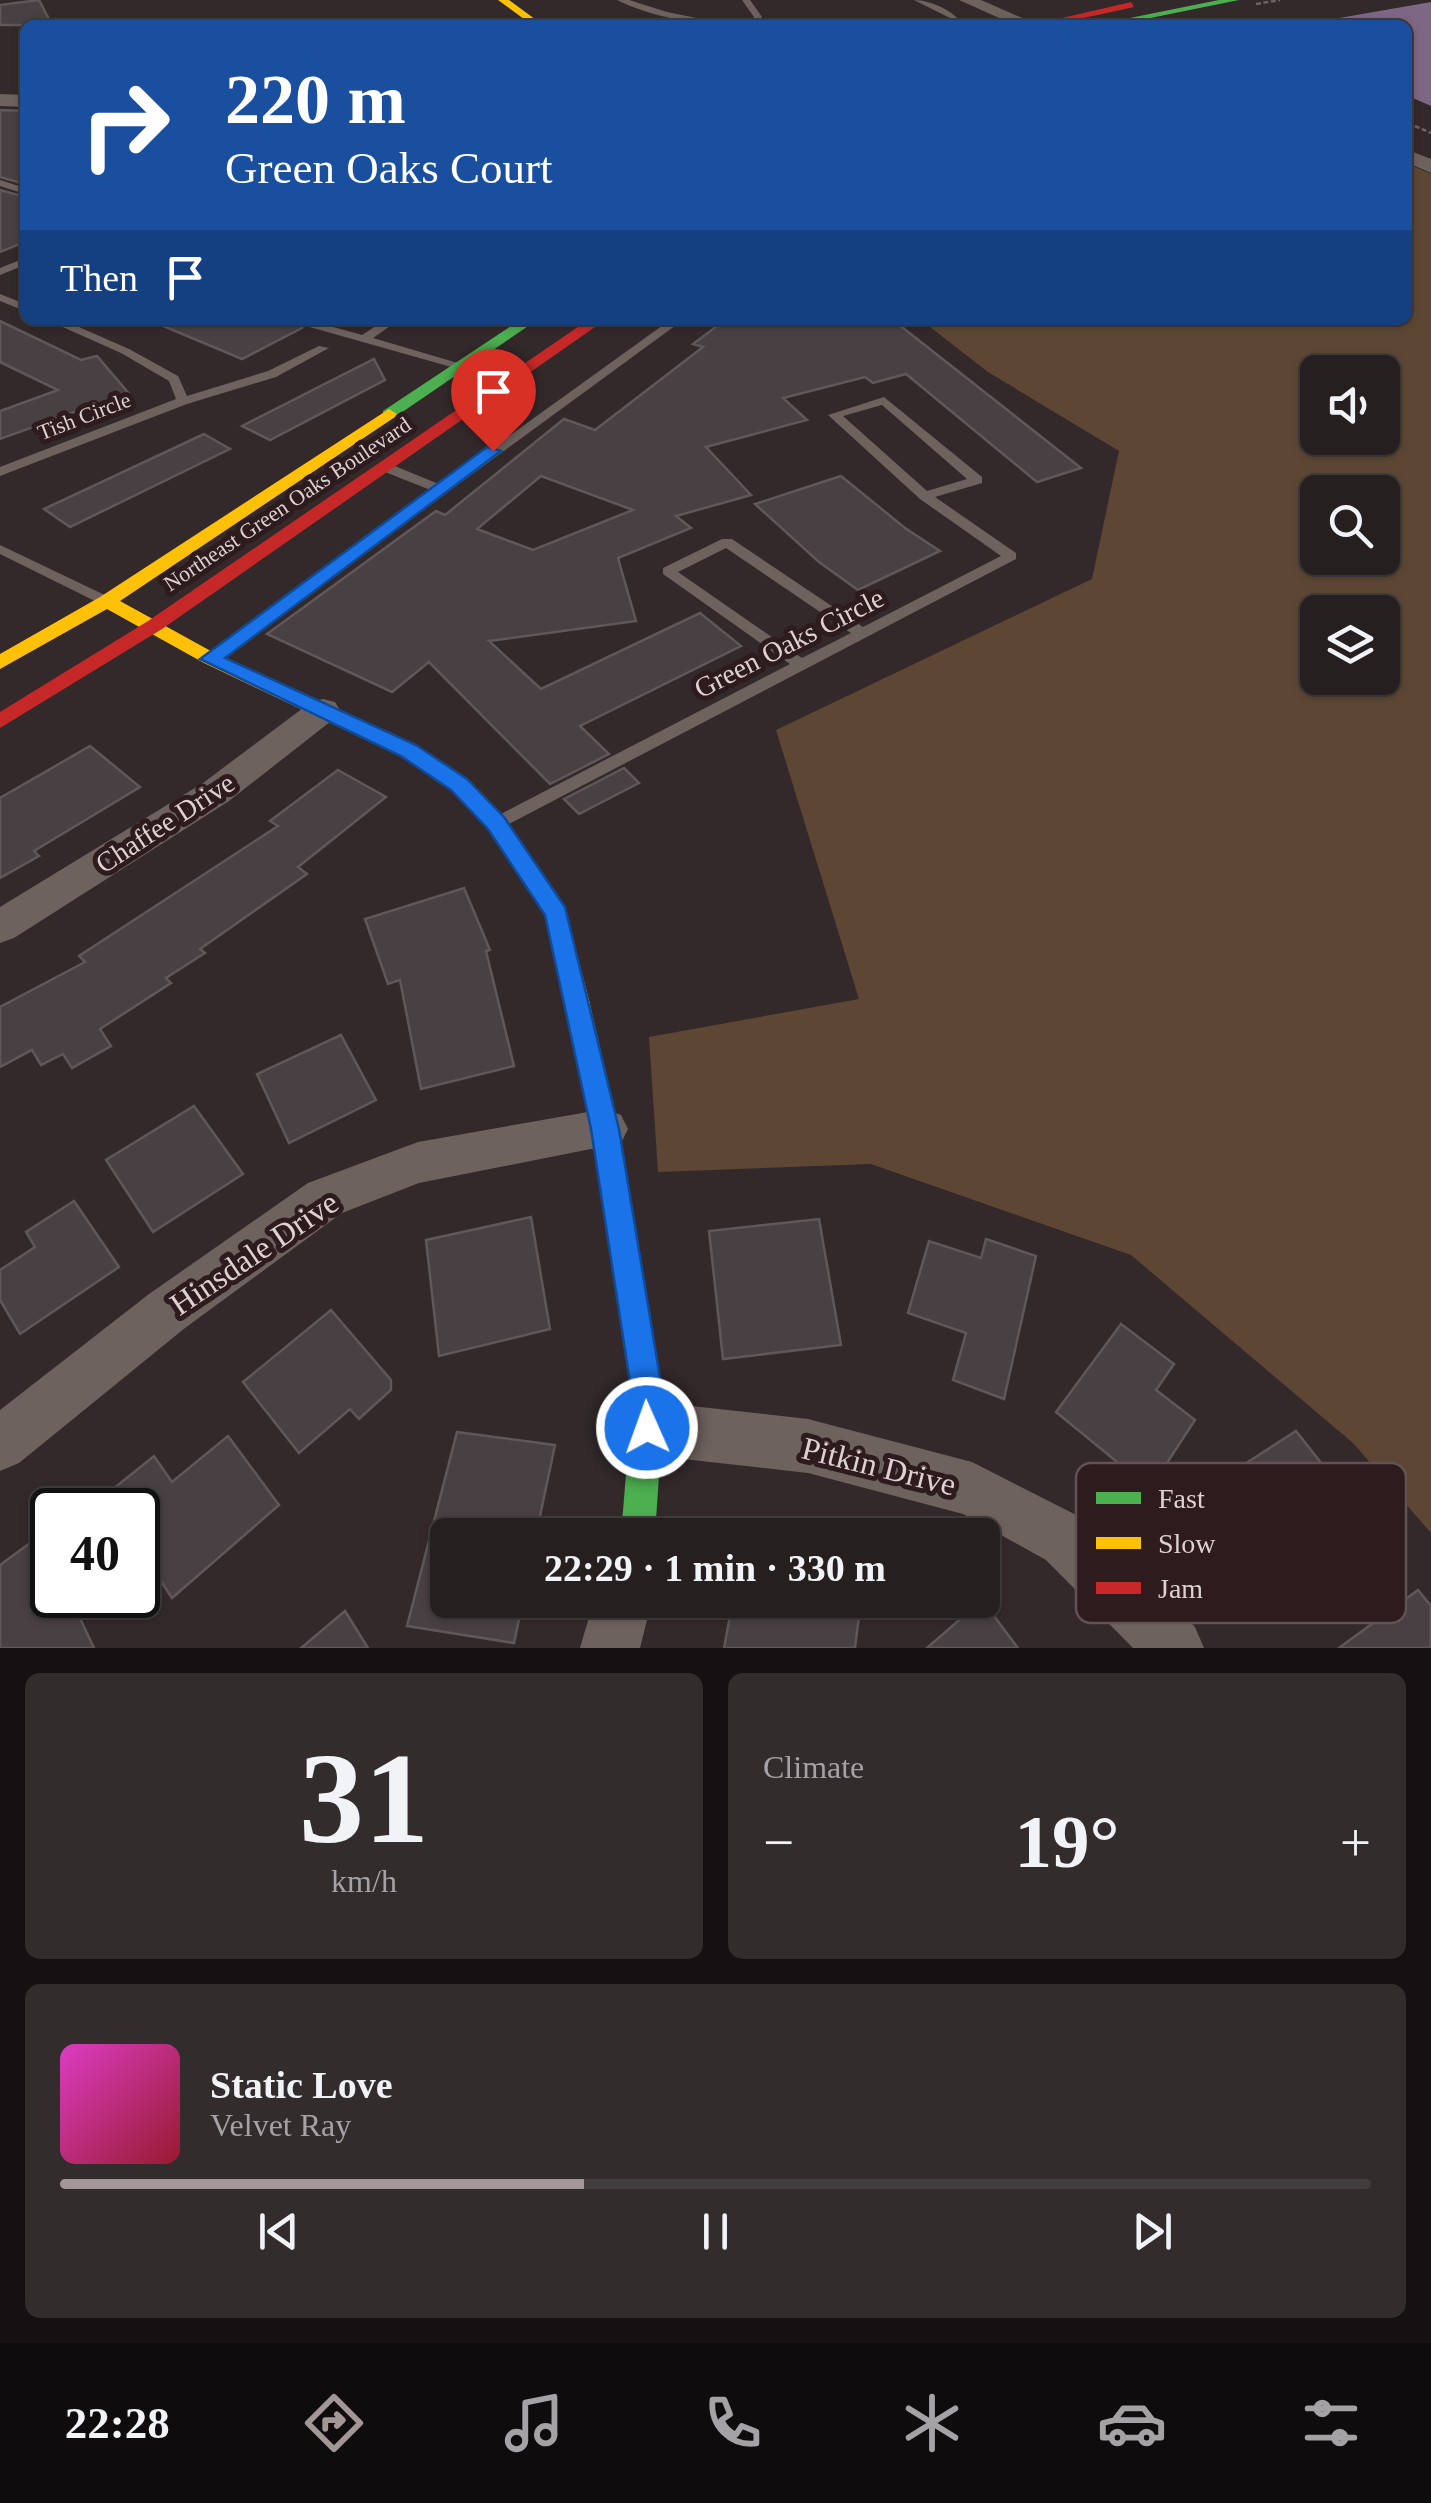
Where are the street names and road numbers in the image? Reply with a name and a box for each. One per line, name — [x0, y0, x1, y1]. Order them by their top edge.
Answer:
street label: Tish Circle — [34, 387, 134, 445]
street label: Northeast Green Oaks Boulevard — [159, 412, 415, 596]
street label: Green Oaks Circle — [689, 582, 889, 704]
street label: Chaffee Drive — [90, 767, 240, 879]
street label: Hinsdale Drive — [163, 1184, 345, 1322]
street label: Pitkin Drive — [798, 1430, 960, 1502]

